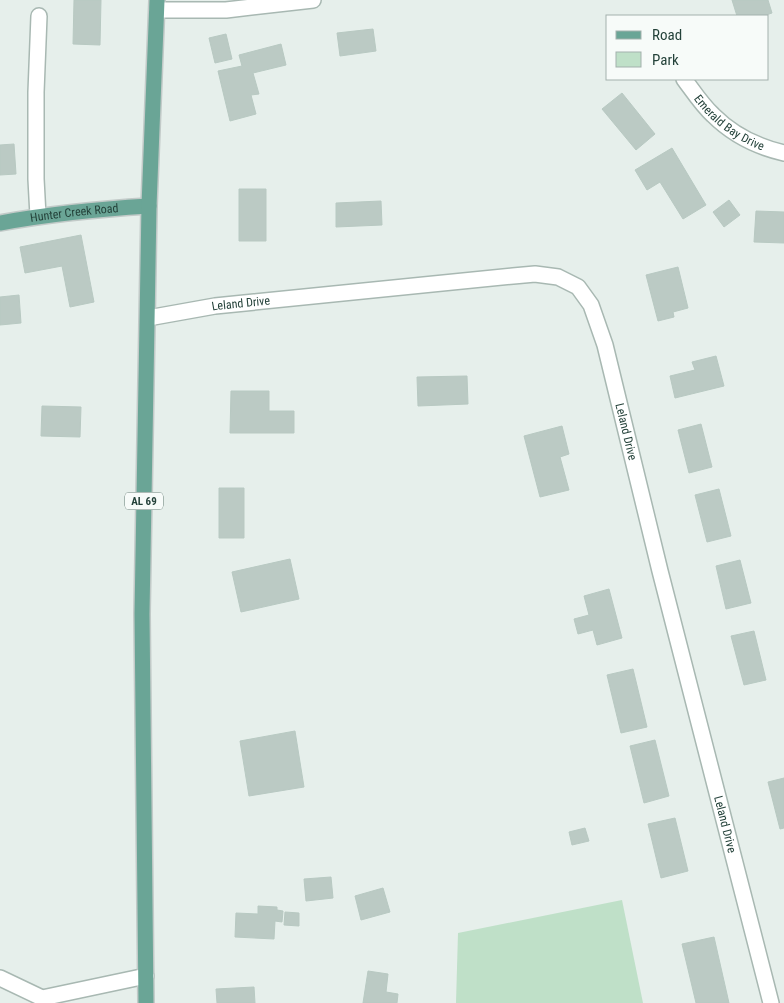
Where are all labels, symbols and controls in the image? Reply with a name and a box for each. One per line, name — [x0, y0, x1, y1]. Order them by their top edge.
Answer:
legend — [606, 15, 769, 80]
text: Road — [652, 26, 682, 44]
text: Park — [652, 51, 679, 69]
street label: Emerald Bay Drive — [691, 92, 767, 154]
street label: Hunter Creek Road — [29, 201, 119, 225]
street label: Leland Drive — [211, 293, 271, 313]
street label: Leland Drive — [612, 402, 640, 462]
road number: AL 69 — [125, 492, 163, 510]
street label: Leland Drive — [711, 794, 739, 855]

